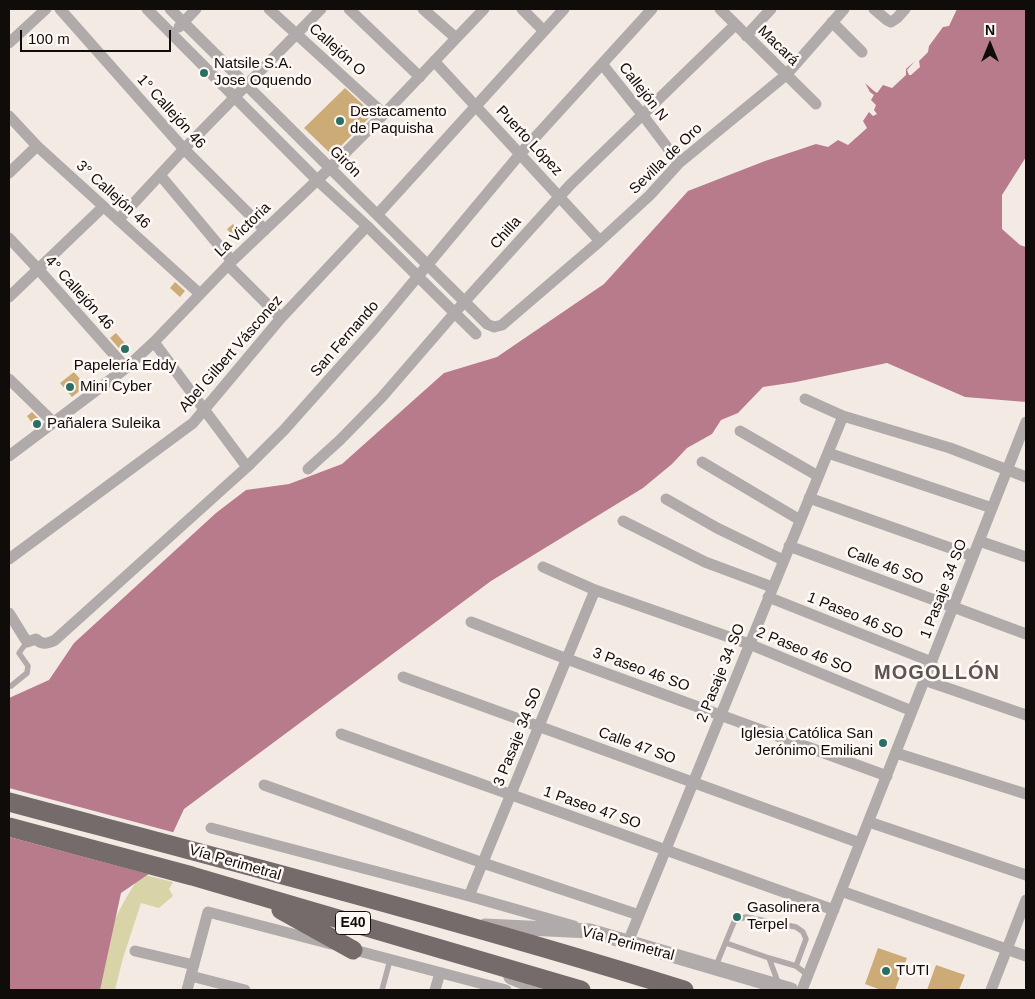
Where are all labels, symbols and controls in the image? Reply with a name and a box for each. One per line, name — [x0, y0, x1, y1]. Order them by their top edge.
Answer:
scale bar — [22, 20, 174, 52]
street label: Callejón O — [305, 20, 369, 80]
north arrow — [965, 20, 1015, 70]
street label: Macará — [754, 22, 802, 70]
text: N — [985, 22, 995, 38]
text: 100 m — [28, 30, 70, 47]
place label: Natsile S.A. Jose Oquendo — [214, 55, 312, 90]
street label: Callejón N — [615, 59, 671, 125]
marker: Natsile S.A. Jose Oquendo — [198, 67, 210, 79]
street label: 1° Callejón 46 — [133, 71, 209, 153]
street label: Puerto López — [492, 102, 566, 180]
place label: Destacamento de Paquisha — [350, 103, 447, 138]
marker: Destacamento de Paquisha — [334, 115, 346, 127]
street label: Sevilla de Oro — [626, 120, 706, 198]
street label: Girón — [326, 143, 364, 181]
street label: 3° Callejón 46 — [72, 157, 154, 233]
street label: La Victoria — [211, 199, 275, 261]
street label: Chilla — [487, 213, 525, 253]
street label: 4° Callejón 46 — [41, 252, 117, 334]
street label: Abel Gilbert Vásconez — [176, 292, 286, 416]
street label: San Fernando — [307, 297, 383, 381]
marker: Papelería Eddy — [119, 343, 131, 355]
place label: Papelería Eddy — [74, 357, 176, 375]
place label: Mini Cyber — [80, 378, 152, 396]
marker: Mini Cyber — [64, 381, 76, 393]
place label: Pañalera Suleika — [47, 415, 160, 433]
marker: Pañalera Suleika — [31, 418, 43, 430]
street label: 1 Pasaje 34 SO — [917, 537, 971, 641]
street label: Calle 46 SO — [844, 543, 926, 589]
street label: 1 Paseo 46 SO — [804, 589, 906, 643]
street label: 2 Pasaje 34 SO — [693, 621, 749, 725]
street label: 2 Paseo 46 SO — [753, 624, 855, 678]
street label: 3 Paseo 46 SO — [590, 644, 692, 696]
district label: MOGOLLÓN — [873, 661, 1001, 685]
street label: 3 Pasaje 34 SO — [490, 685, 546, 789]
street label: Calle 47 SO — [596, 724, 678, 768]
place label: Iglesia Católica San Jerónimo Emiliani — [740, 725, 873, 760]
marker: Iglesia Católica San Jerónimo Emiliani — [877, 737, 889, 749]
street label: 1 Paseo 47 SO — [541, 783, 643, 833]
street label: Vía Perimetral — [187, 841, 283, 885]
place label: Gasolinera Terpel — [747, 899, 820, 934]
road number: E40 — [336, 911, 370, 934]
marker: Gasolinera Terpel — [731, 911, 743, 923]
street label: Vía Perimetral — [580, 923, 676, 965]
place label: TUTI — [896, 962, 929, 980]
marker: TUTI — [880, 965, 892, 977]

